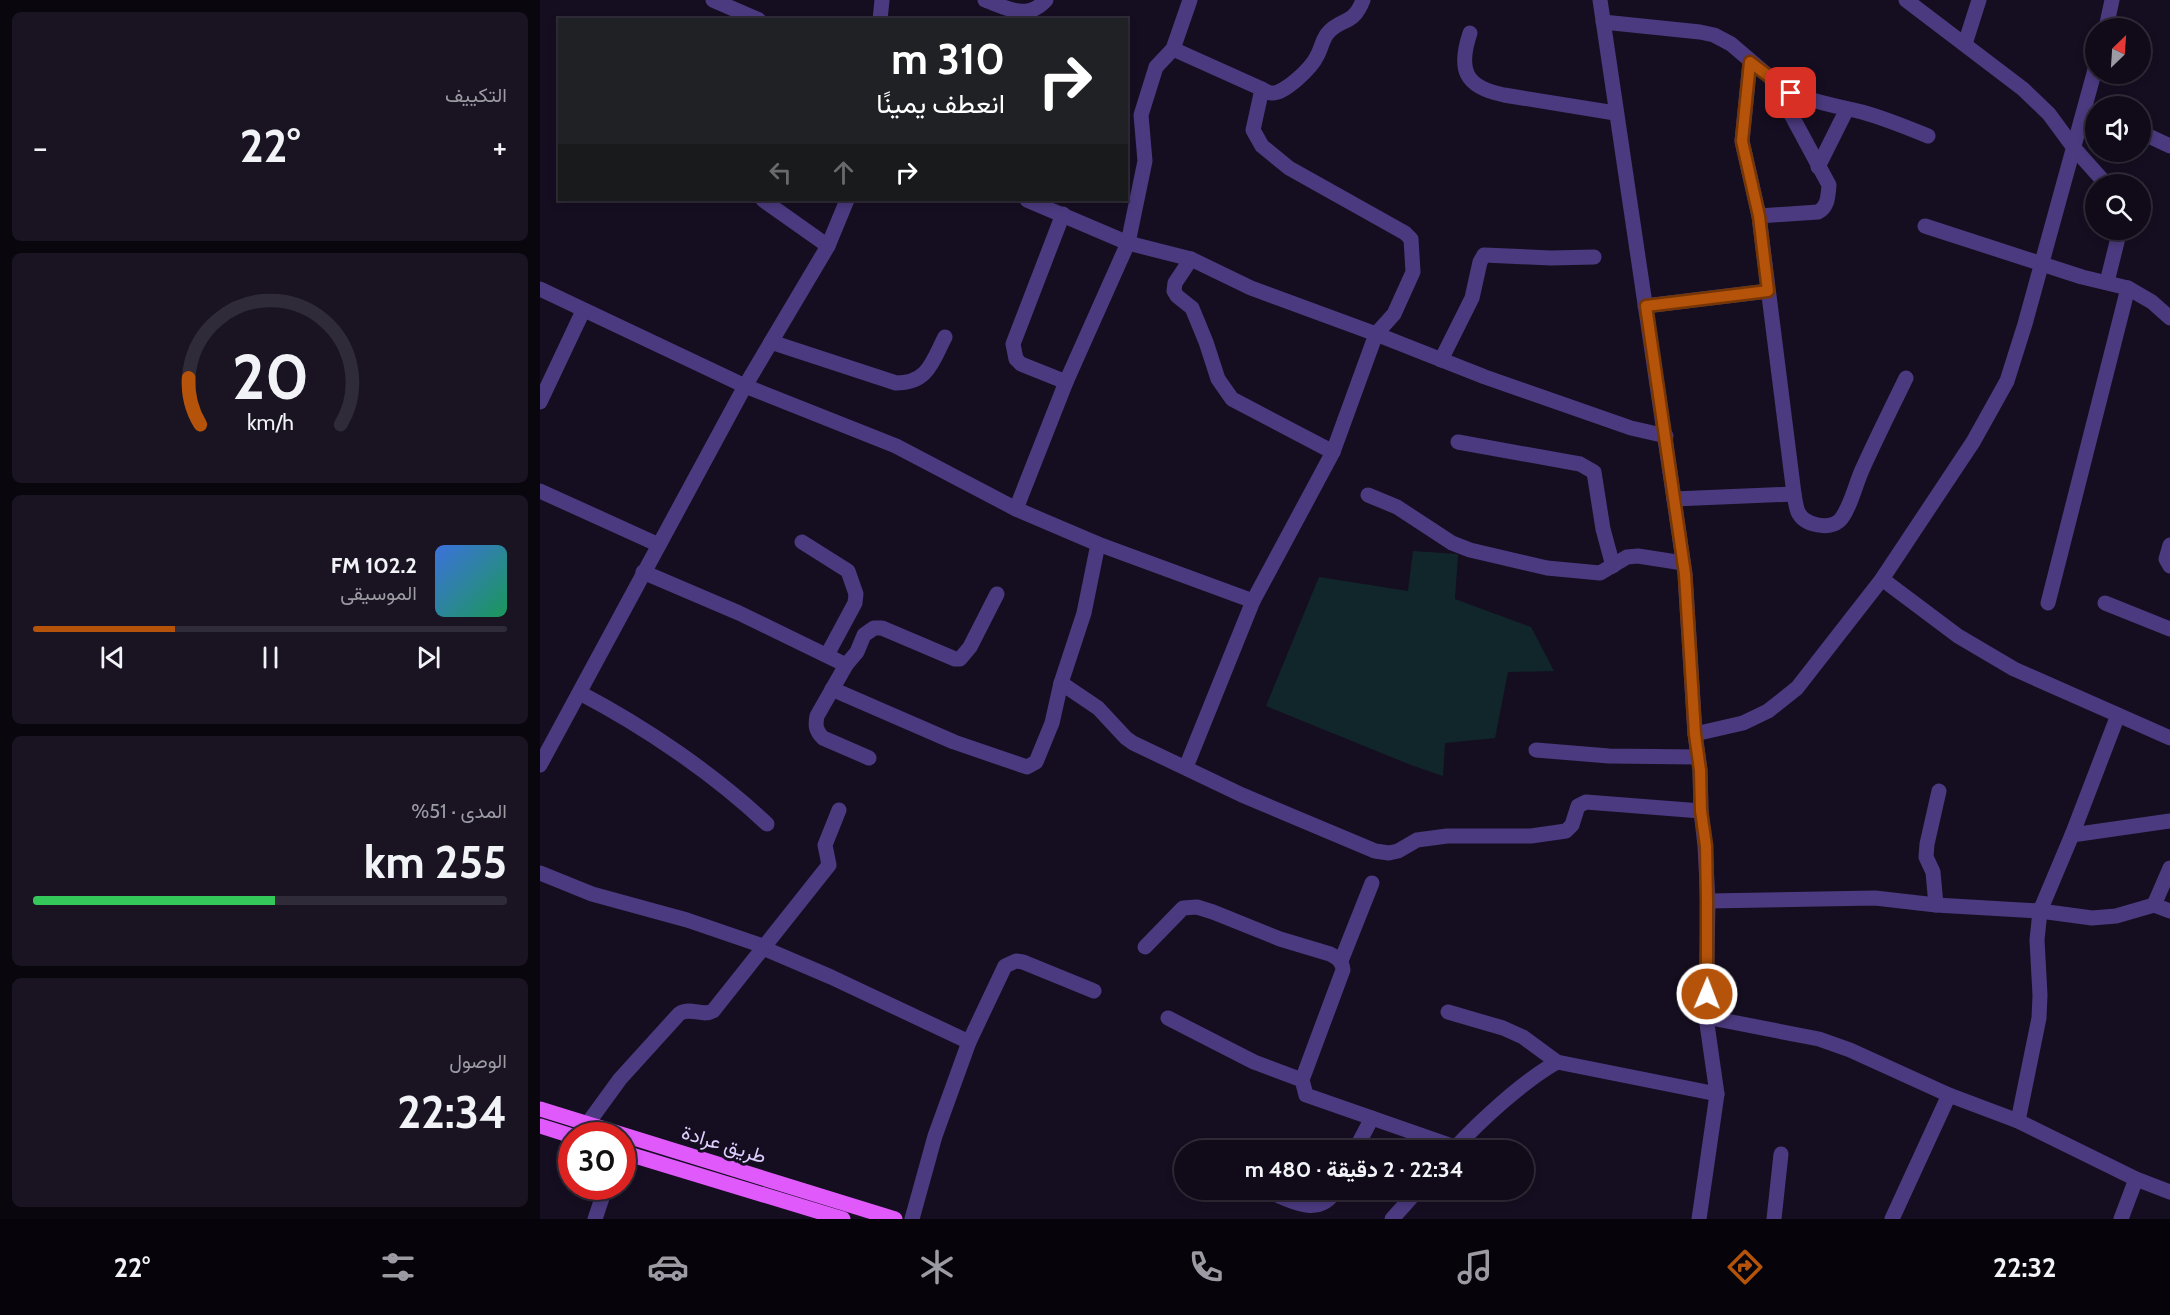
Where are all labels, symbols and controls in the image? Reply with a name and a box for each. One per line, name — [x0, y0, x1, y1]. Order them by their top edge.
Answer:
north arrow — [2085, 18, 2151, 84]
map controls — [2085, 18, 2151, 240]
text: 310 m — [891, 33, 1005, 85]
icon: right — [1026, 42, 1104, 120]
pin — [1765, 67, 1816, 118]
icon: arrive — [1774, 76, 1807, 109]
text: التكييف — [445, 83, 507, 107]
text: انعطف يمينًا — [876, 87, 1005, 120]
button: sound — [2085, 96, 2151, 162]
text: 22° — [240, 119, 300, 173]
text: − — [33, 127, 48, 167]
text: + — [492, 127, 507, 167]
icon: left — [764, 156, 797, 189]
icon: ahead — [827, 156, 860, 189]
icon: right — [890, 156, 923, 189]
button: search — [2085, 174, 2151, 240]
text: 20 — [231, 339, 309, 415]
text: km/h — [247, 410, 293, 436]
text: 102.2 FM — [331, 552, 417, 579]
text: الموسيقى — [340, 581, 417, 605]
icon: previous — [96, 641, 129, 674]
icon: pause — [254, 641, 287, 674]
icon: next — [412, 641, 445, 674]
text: المدى · 51% — [411, 799, 507, 823]
text: 255 km — [364, 835, 507, 889]
position arrow — [1675, 962, 1739, 1026]
text: الوصول — [449, 1049, 507, 1073]
text: 22:34 — [397, 1085, 507, 1139]
street label: طريق عرادة — [678, 1120, 769, 1169]
speed limit sign: 30 — [558, 1122, 636, 1200]
text: 22:34 · 2 دقيقة · 480 m — [1245, 1156, 1463, 1183]
icon: filters — [377, 1246, 419, 1288]
icon: car — [647, 1246, 689, 1288]
icon: climate — [916, 1246, 958, 1288]
icon: phone — [1185, 1246, 1227, 1288]
icon: music — [1454, 1246, 1496, 1288]
icon: directions — [1724, 1246, 1766, 1288]
text: 22° — [114, 1251, 150, 1284]
text: 22:32 — [1993, 1251, 2056, 1284]

